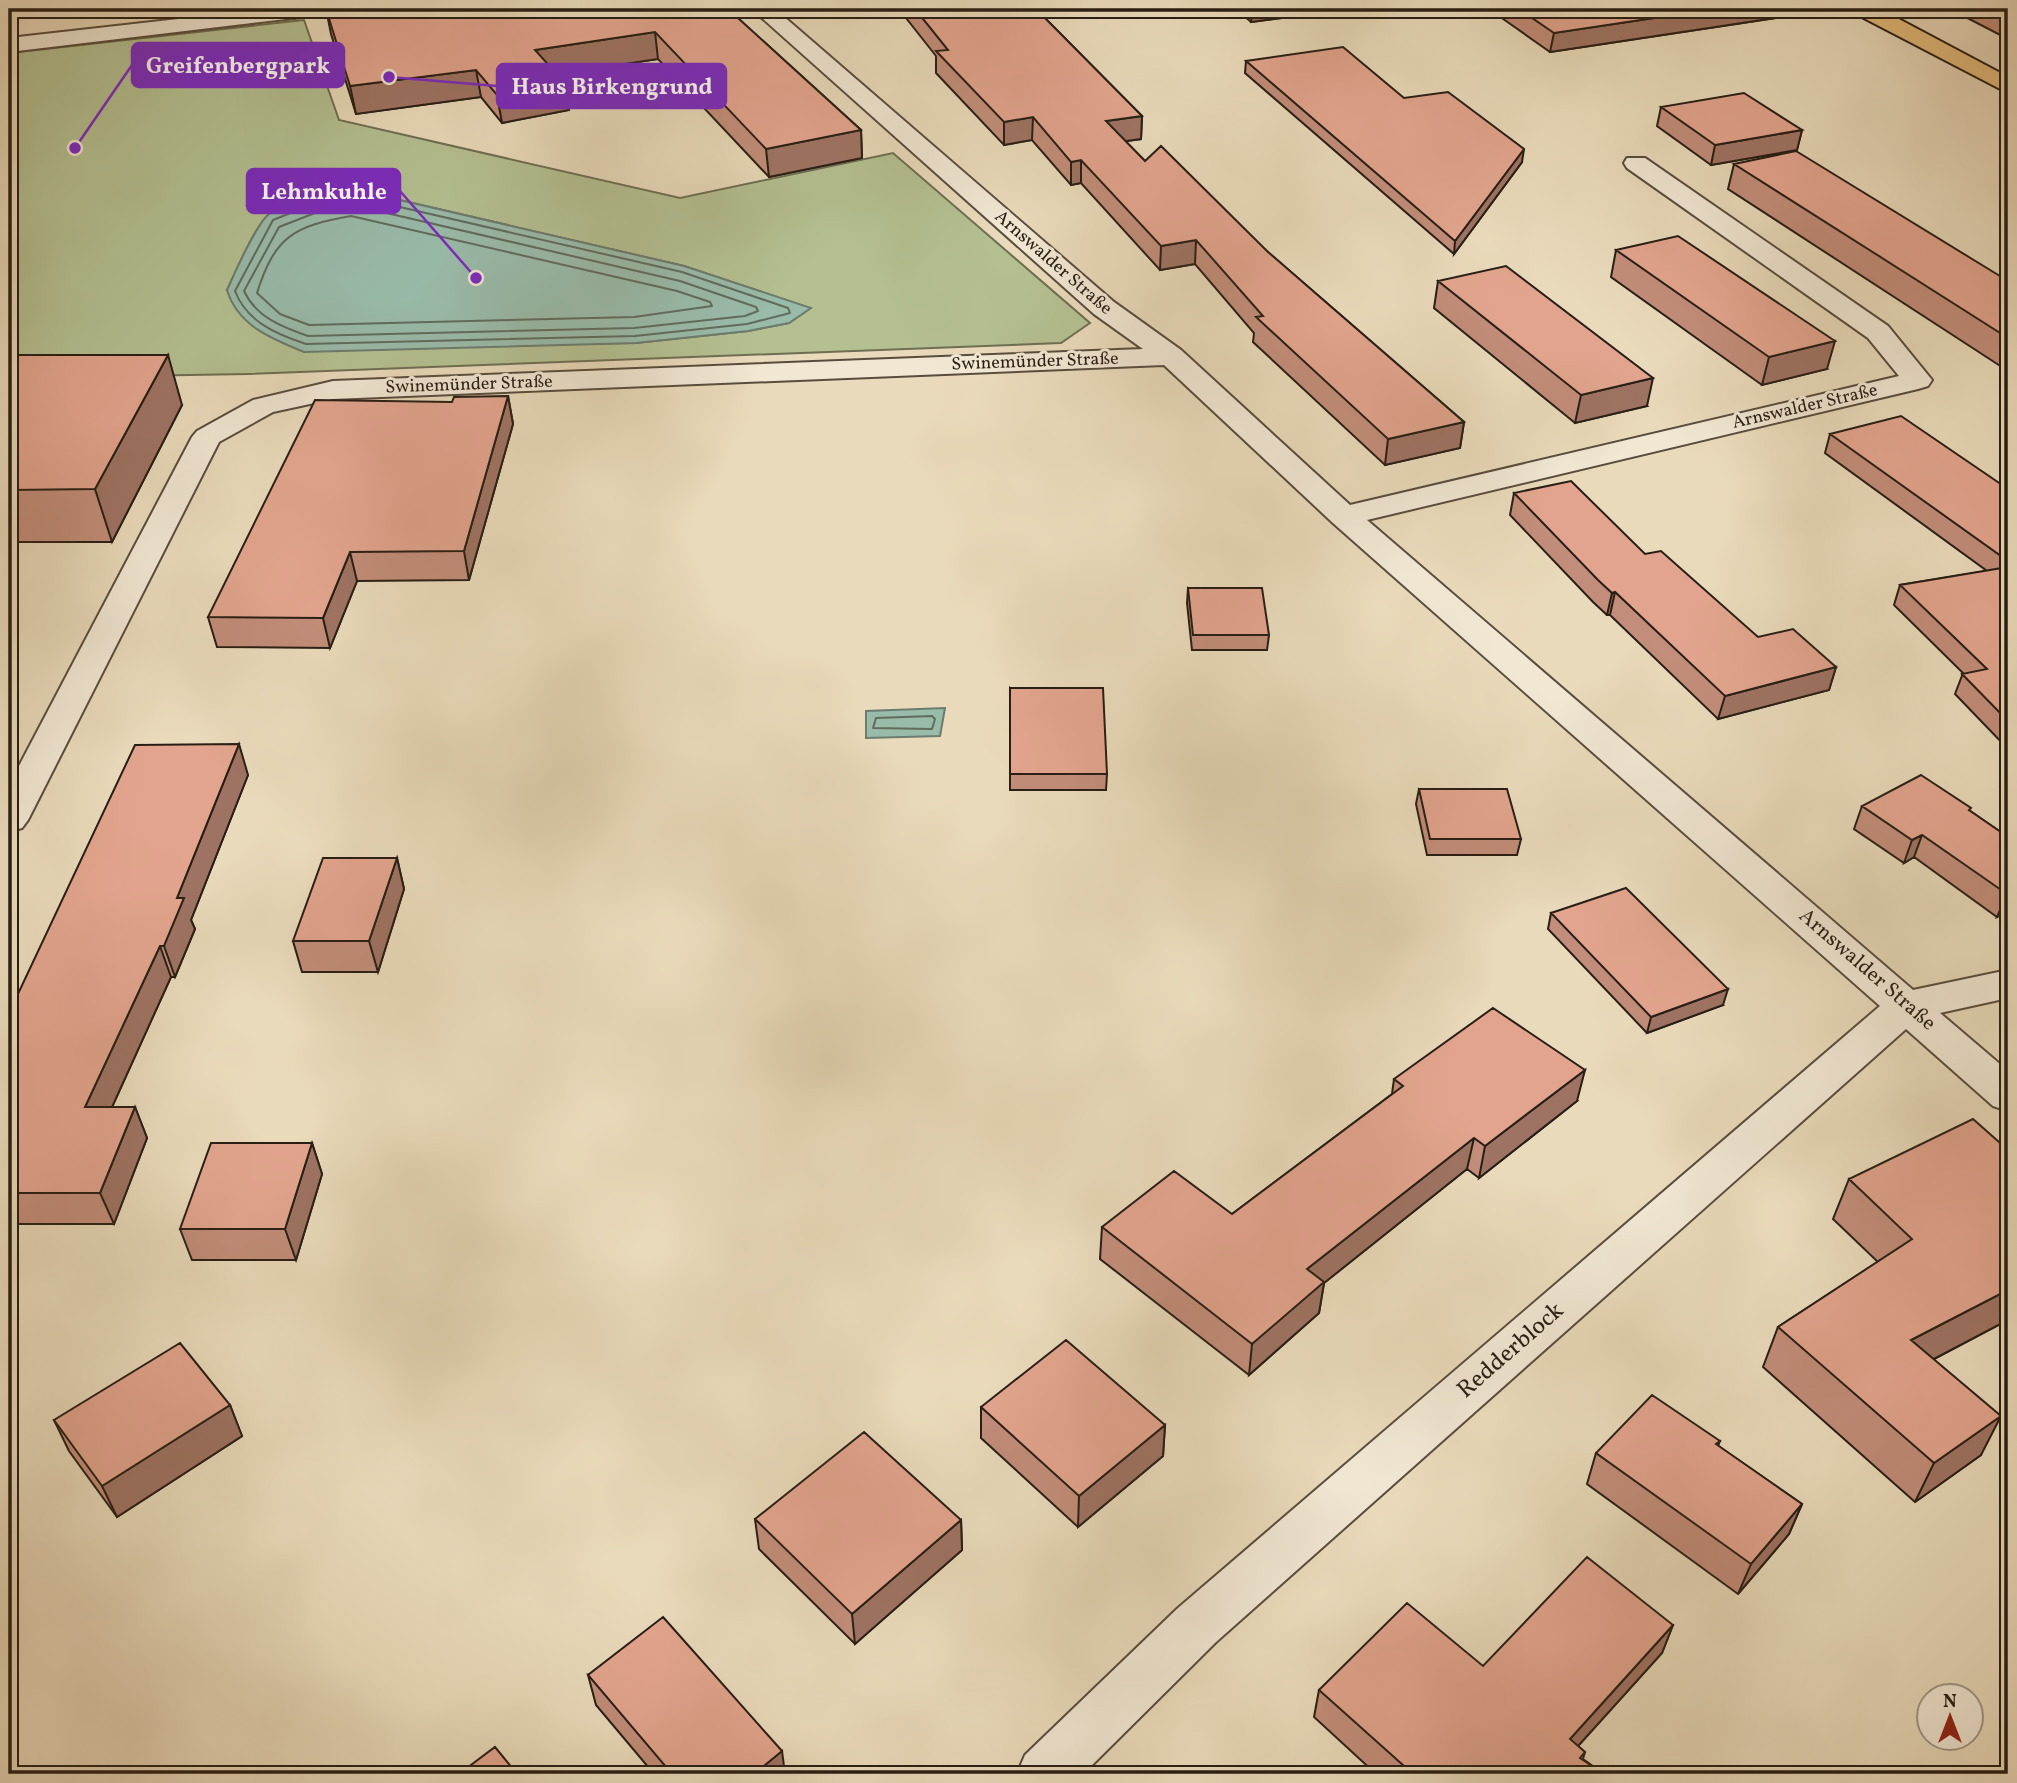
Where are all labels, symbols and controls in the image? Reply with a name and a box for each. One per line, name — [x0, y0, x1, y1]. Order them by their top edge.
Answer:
callout: Greifenbergpark — [132, 43, 344, 87]
text: Greifenbergpark — [146, 51, 330, 83]
callout: Haus Birkengrund — [497, 64, 726, 108]
text: Haus Birkengrund — [512, 72, 712, 104]
callout: Lehmkuhle — [247, 169, 400, 213]
text: Lehmkuhle — [261, 177, 387, 209]
street label: Arnswalder Straße — [989, 205, 1117, 321]
street label: Swinemünder Straße — [951, 347, 1119, 377]
street label: Swinemünder Straße — [385, 370, 553, 400]
street label: Arnswalder Straße — [1730, 378, 1880, 436]
street label: Arnswalder Straße — [1792, 902, 1942, 1038]
street label: Redderblock — [1450, 1295, 1572, 1407]
north arrow — [1916, 1682, 1986, 1752]
text: N — [1943, 1689, 1957, 1715]

